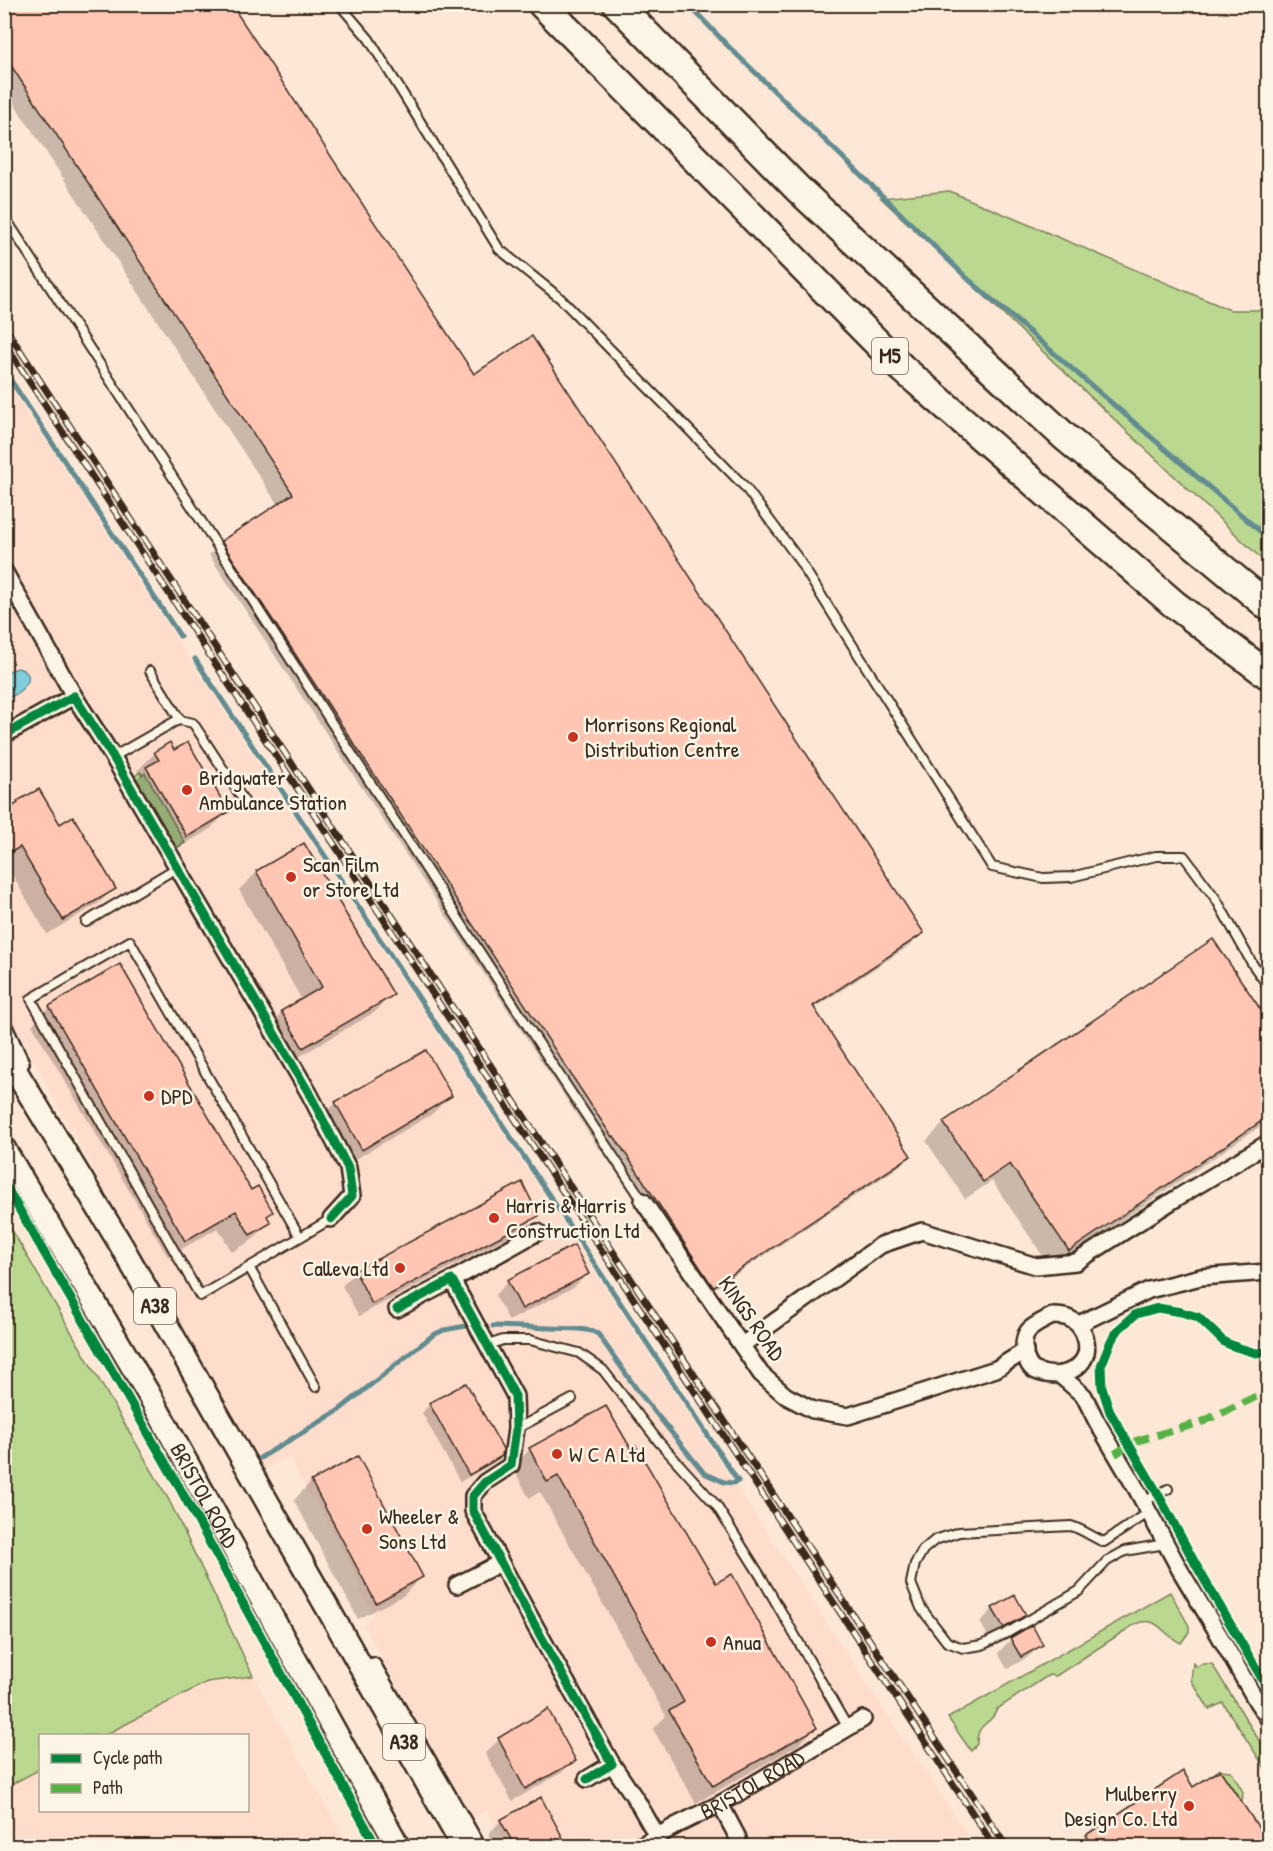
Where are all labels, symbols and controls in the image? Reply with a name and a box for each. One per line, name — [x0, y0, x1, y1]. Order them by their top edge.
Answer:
road number: M5 — [872, 338, 908, 374]
place label: Morrisons Regional Distribution Centre — [585, 709, 740, 764]
marker: Morrisons Regional Distribution Centre — [566, 730, 580, 744]
place label: Bridgwater Ambulance Station — [199, 762, 347, 817]
marker: Bridgwater Ambulance Station — [180, 783, 194, 797]
place label: Scan Film or Store Ltd — [303, 849, 399, 904]
marker: Scan Film or Store Ltd — [284, 870, 298, 884]
place label: DPD — [161, 1081, 193, 1111]
marker: DPD — [142, 1089, 156, 1103]
place label: Harris & Harris Construction Ltd — [506, 1190, 640, 1245]
marker: Harris & Harris Construction Ltd — [487, 1211, 501, 1225]
place label: Calleva Ltd — [302, 1253, 388, 1283]
marker: Calleva Ltd — [393, 1261, 407, 1275]
street label: KINGS ROAD — [712, 1269, 793, 1367]
road number: A38 — [134, 1288, 176, 1324]
street label: BRISTOL ROAD — [163, 1437, 246, 1554]
place label: W C A Ltd — [569, 1439, 645, 1469]
marker: W C A Ltd — [550, 1447, 564, 1461]
place label: Wheeler & Sons Ltd — [379, 1501, 459, 1556]
marker: Wheeler & Sons Ltd — [360, 1522, 374, 1536]
place label: Anua — [723, 1627, 761, 1657]
marker: Anua — [704, 1635, 718, 1649]
road number: A38 — [383, 1724, 425, 1760]
legend — [39, 1734, 249, 1812]
street label: BRISTOL ROAD — [695, 1742, 810, 1826]
text: Cycle path — [93, 1745, 163, 1770]
text: Path — [93, 1775, 123, 1800]
place label: Mulberry Design Co. Ltd — [1065, 1778, 1177, 1833]
marker: Mulberry Design Co. Ltd — [1182, 1799, 1196, 1813]

